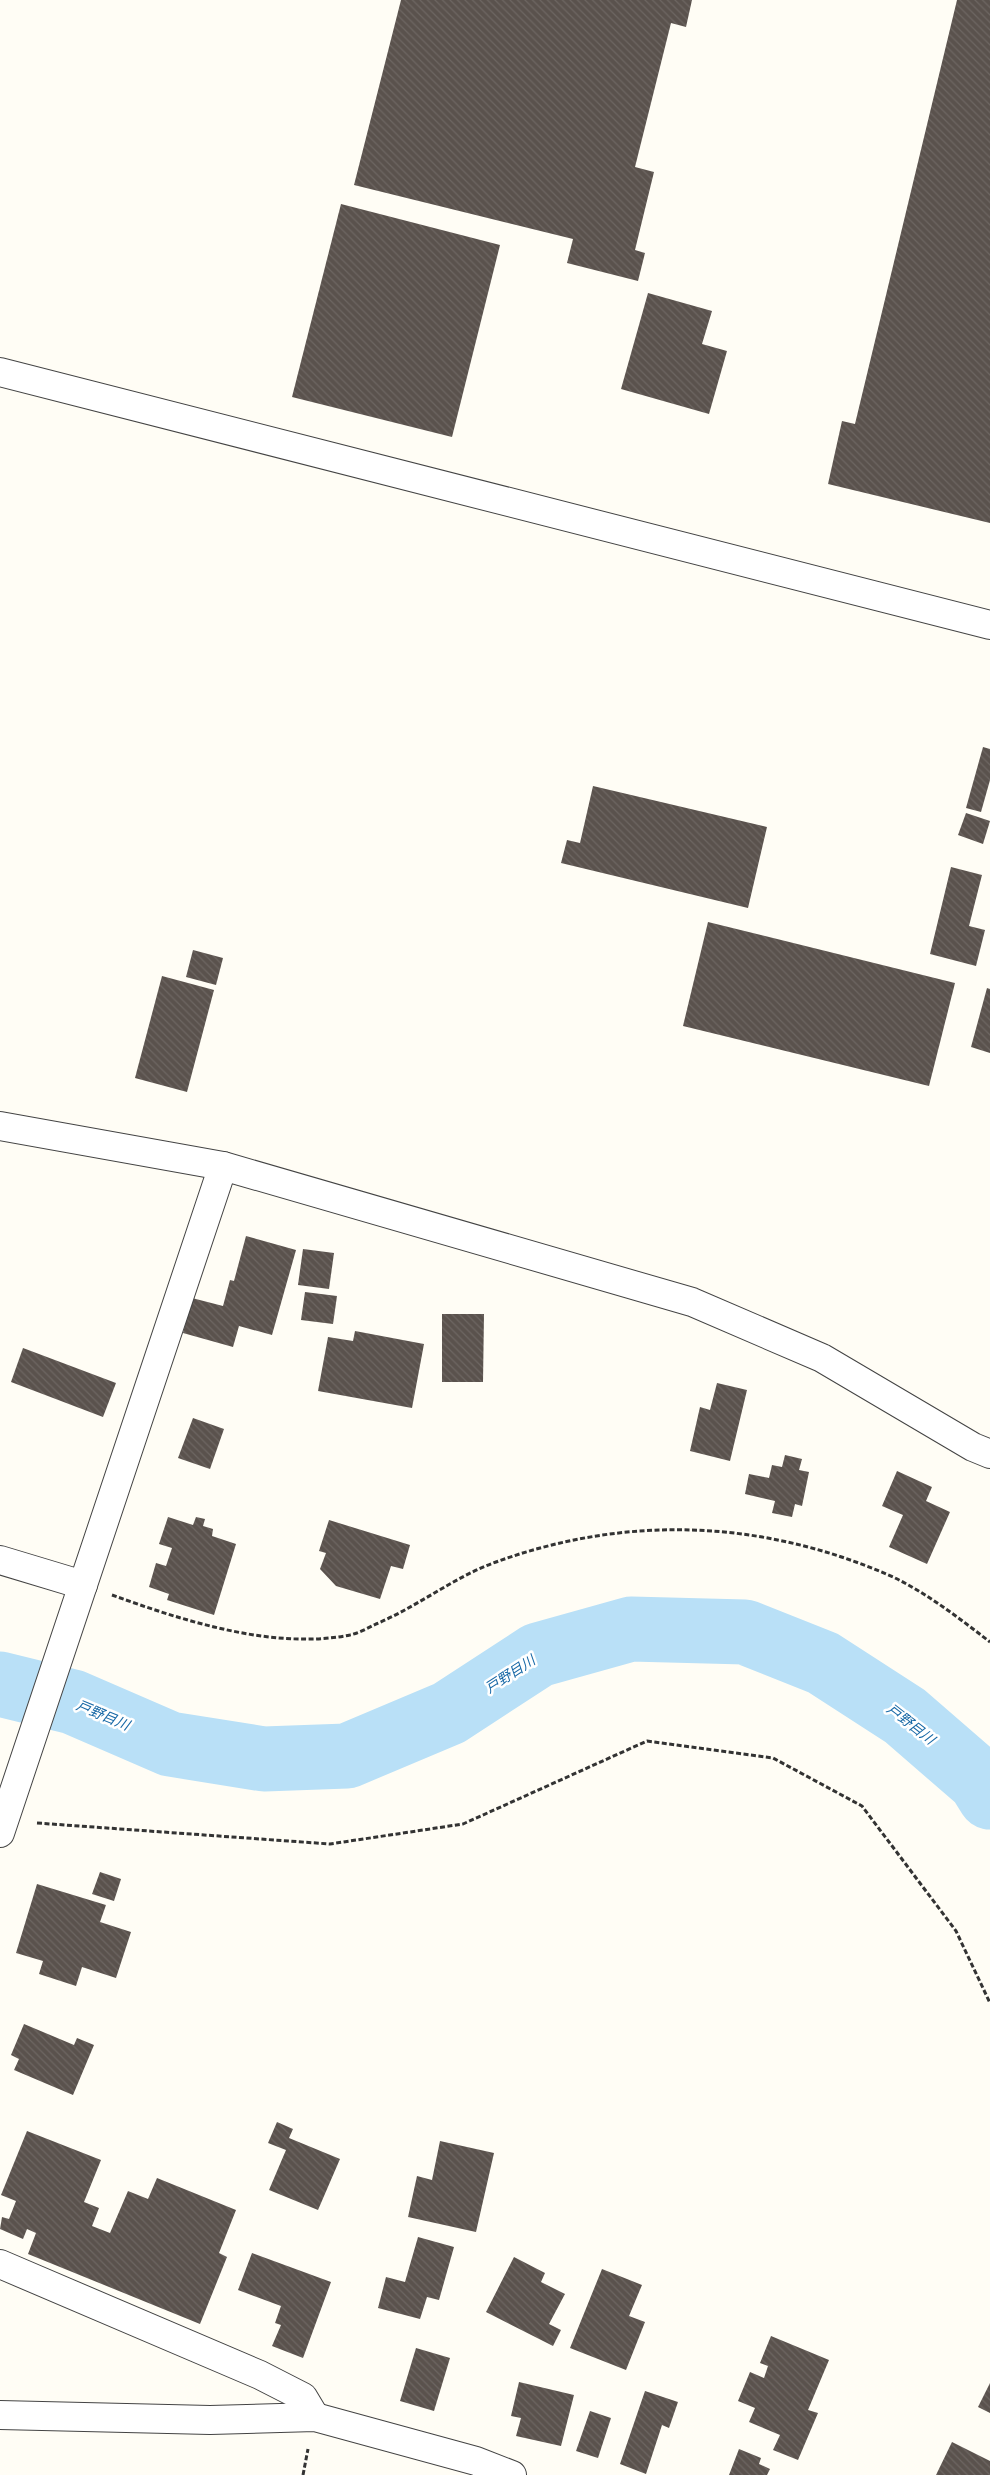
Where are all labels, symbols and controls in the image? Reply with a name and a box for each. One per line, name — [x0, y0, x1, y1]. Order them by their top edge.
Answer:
water label: 戸野目川 — [483, 1652, 540, 1696]
water label: 戸野目川 — [74, 1698, 133, 1734]
water label: 戸野目川 — [884, 1701, 939, 1749]

